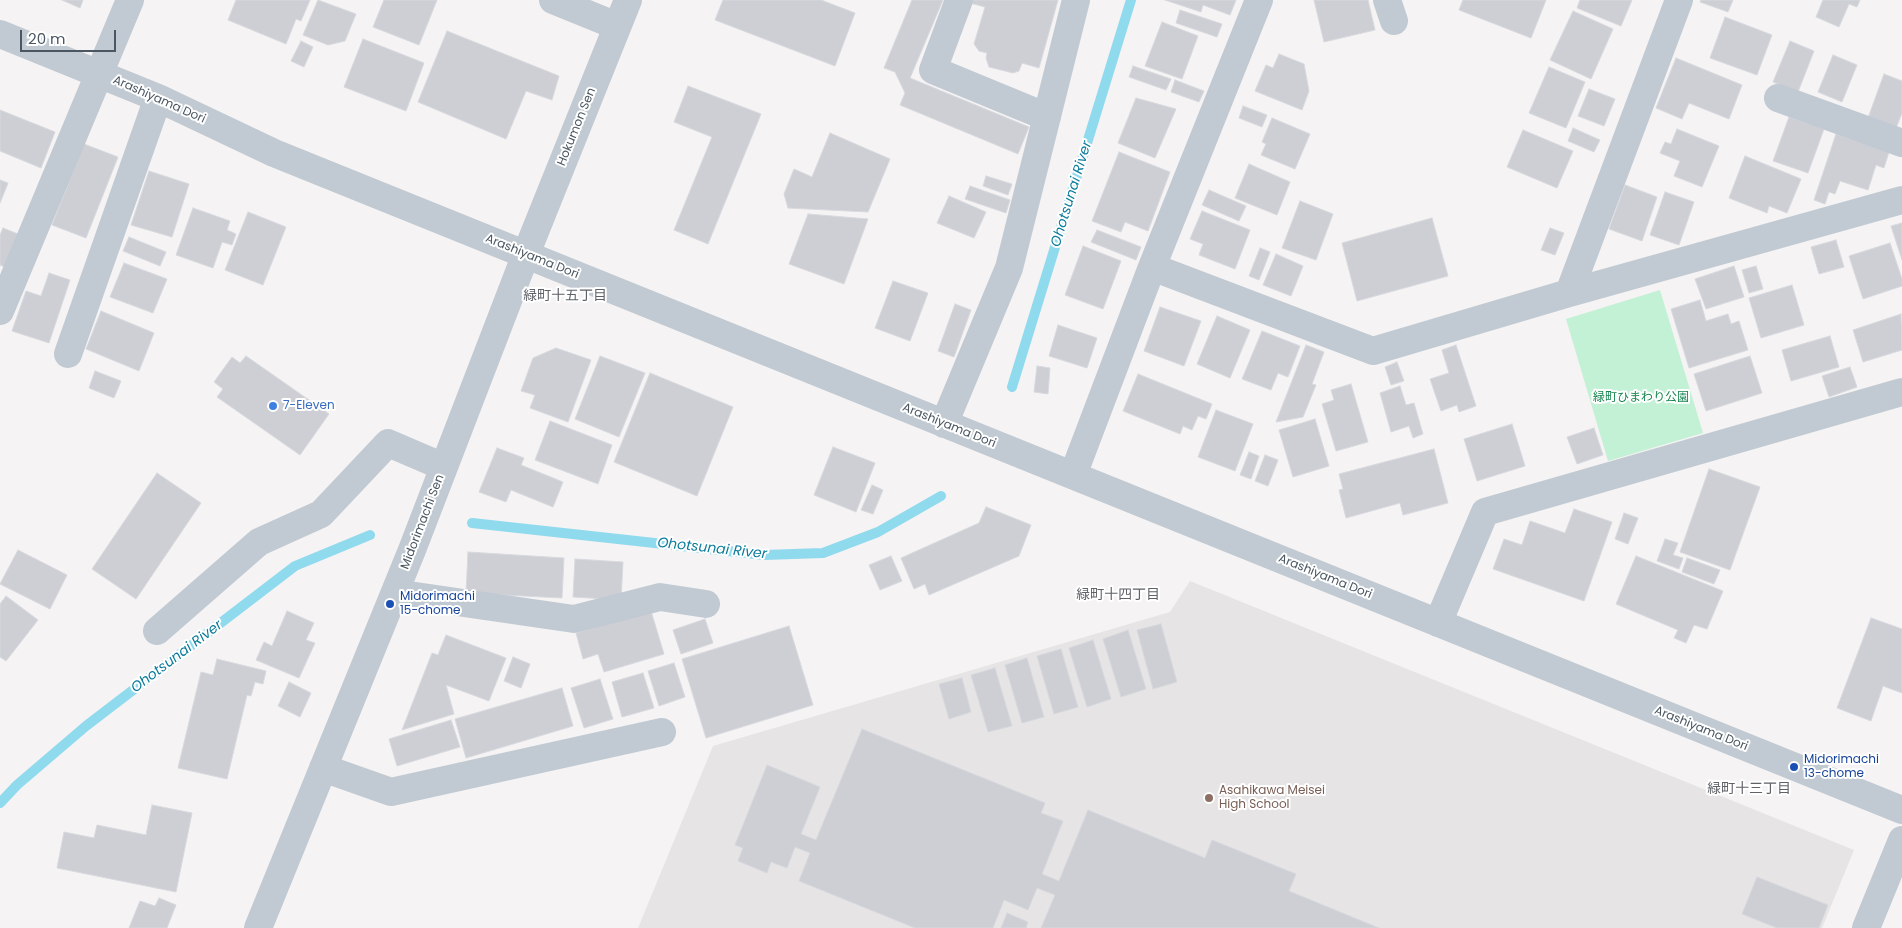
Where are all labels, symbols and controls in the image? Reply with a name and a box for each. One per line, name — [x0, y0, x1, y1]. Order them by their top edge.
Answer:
scale bar — [22, 20, 119, 52]
text: 20 m — [28, 28, 66, 49]
street label: Arashiyama Dori — [111, 73, 207, 127]
street label: Hokumon Sen — [555, 86, 599, 168]
water label: Ohotsunai River — [1048, 139, 1096, 249]
street label: Arashiyama Dori — [483, 232, 581, 282]
district label: 緑町十五丁目 — [523, 288, 607, 304]
park label: 緑町ひまわり公園 — [1593, 391, 1689, 405]
place label: 7-Eleven — [283, 399, 335, 413]
marker: 7-Eleven — [267, 400, 279, 412]
street label: Arashiyama Dori — [900, 401, 998, 451]
street label: Midorimachi Sen — [398, 473, 448, 571]
water label: Ohotsunai River — [656, 535, 768, 563]
street label: Arashiyama Dori — [1276, 552, 1374, 602]
district label: 緑町十四丁目 — [1076, 587, 1160, 603]
place label: Midorimachi 15-chome — [400, 590, 475, 618]
marker: Midorimachi 15-chome — [384, 598, 396, 610]
water label: Ohotsunai River — [128, 617, 226, 697]
street label: Arashiyama Dori — [1652, 704, 1750, 754]
place label: Midorimachi 13-chome — [1804, 753, 1879, 781]
marker: Midorimachi 13-chome — [1788, 761, 1800, 773]
district label: 緑町十三丁目 — [1707, 781, 1791, 797]
place label: Asahikawa Meisei High School — [1219, 784, 1325, 812]
marker: Asahikawa Meisei High School — [1203, 792, 1215, 804]

